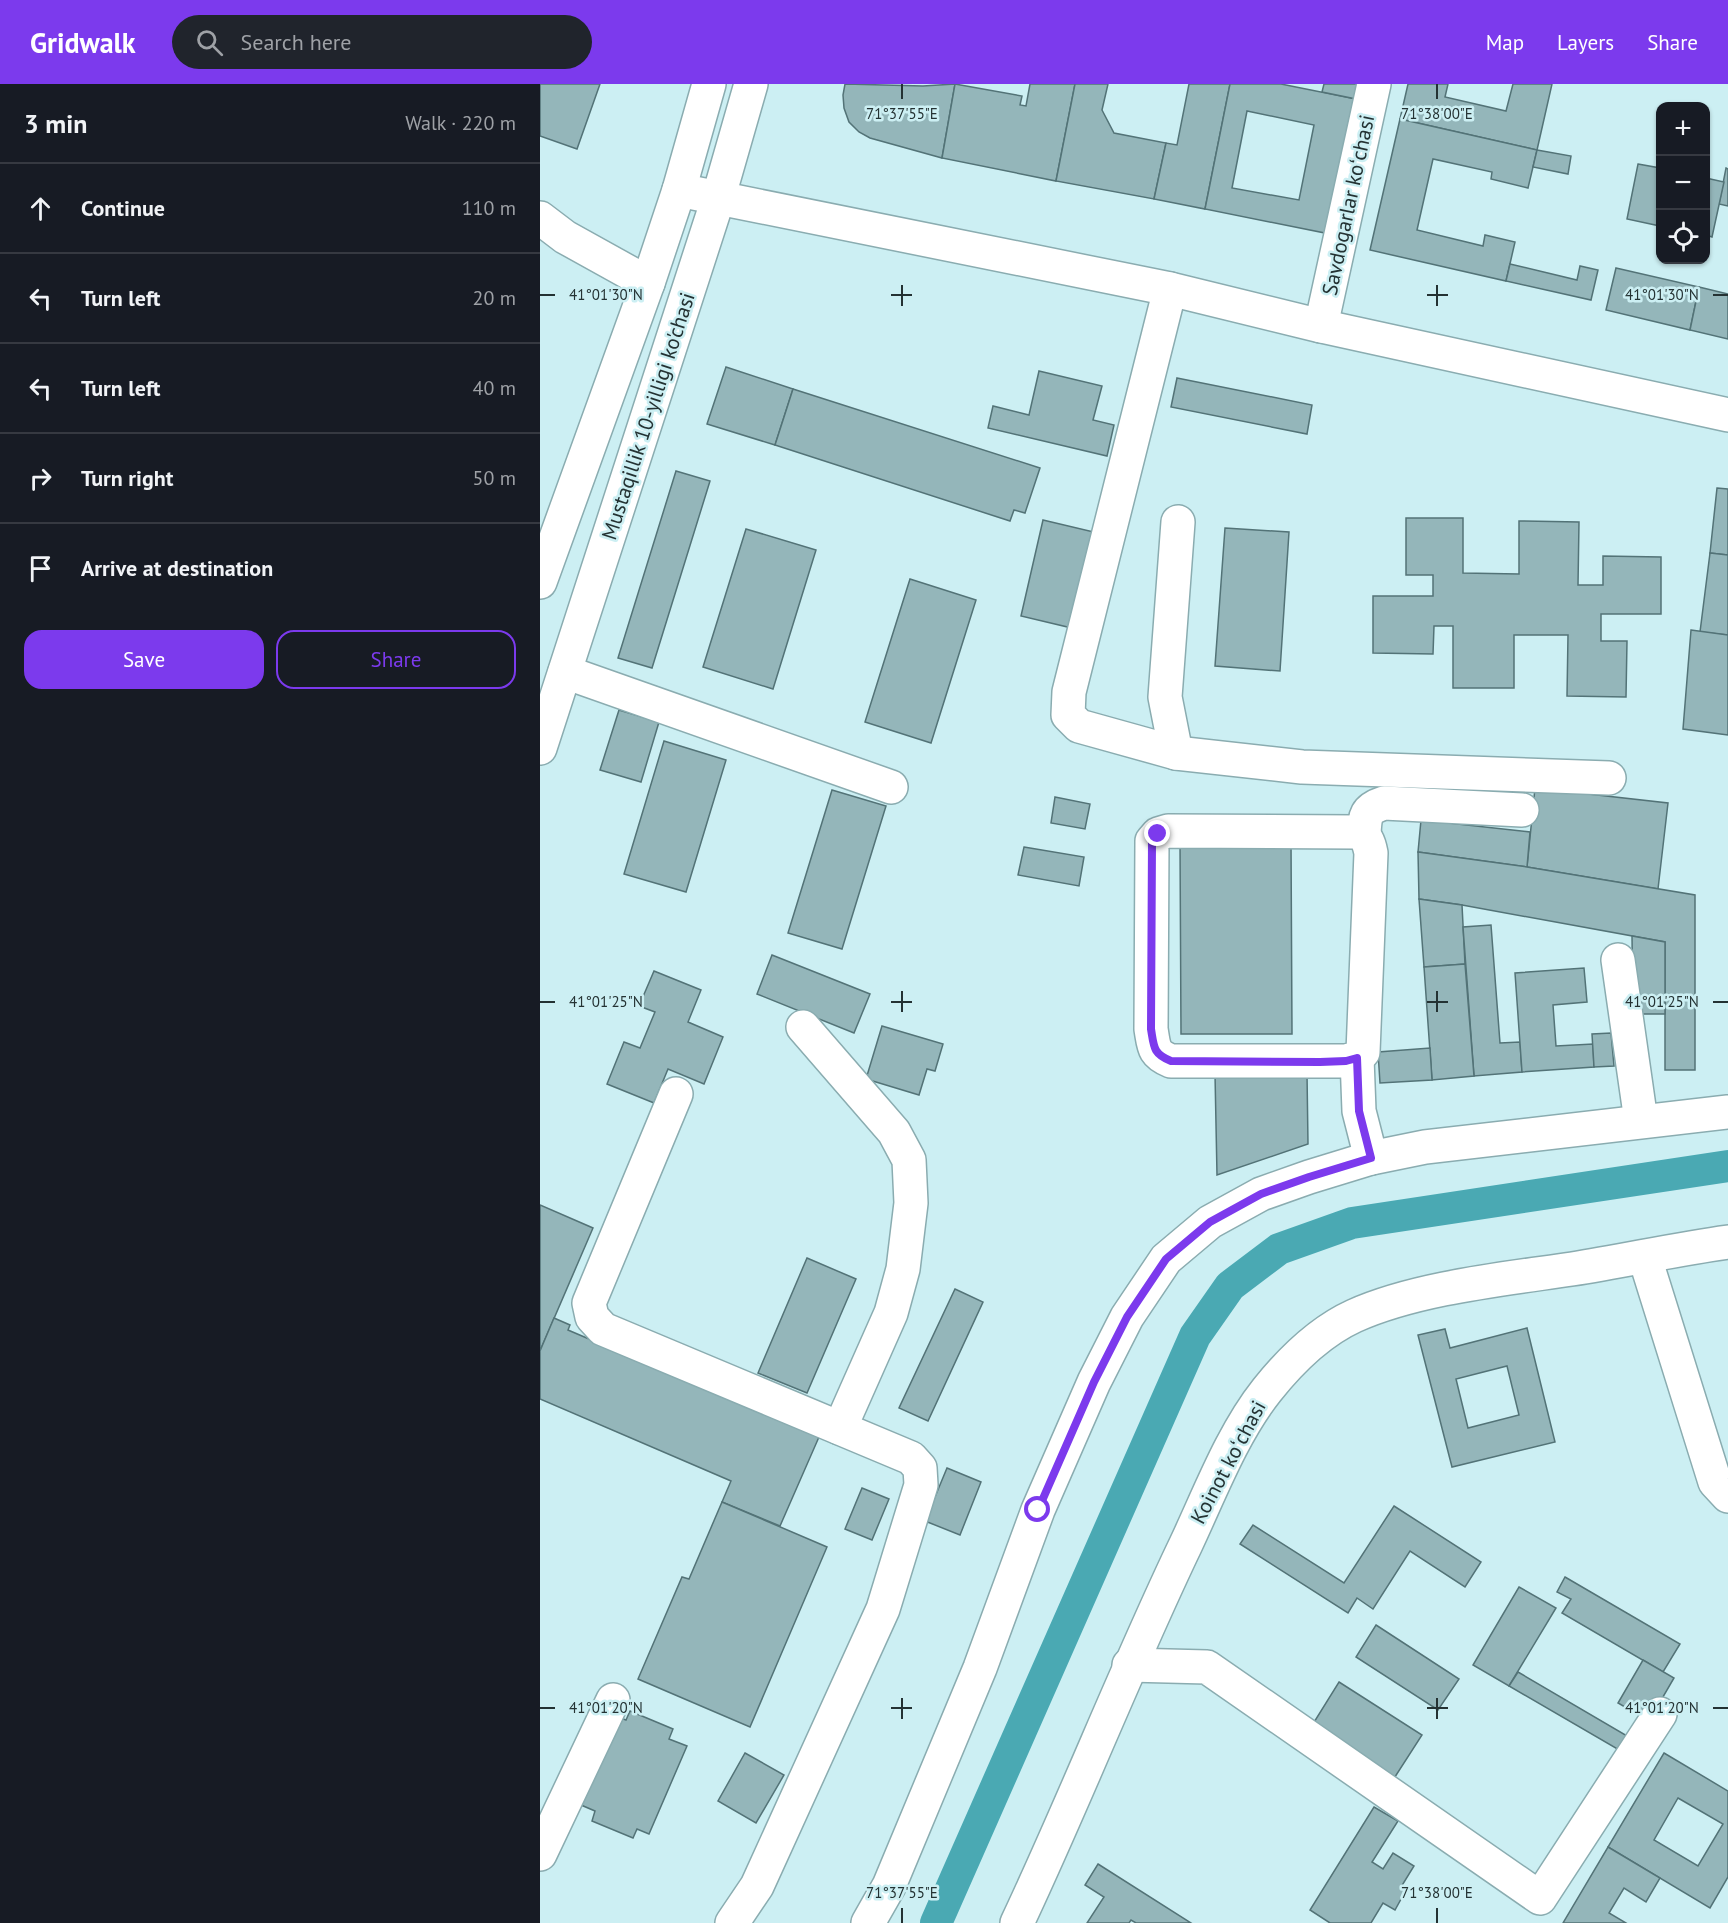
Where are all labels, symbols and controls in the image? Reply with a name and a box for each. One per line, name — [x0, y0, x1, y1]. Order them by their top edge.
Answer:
search box — [172, 15, 592, 69]
text: Gridwalk — [30, 24, 136, 61]
icon: search — [193, 26, 226, 59]
text: Search here — [241, 28, 352, 56]
text: Map — [1486, 29, 1524, 56]
text: Layers — [1557, 29, 1614, 56]
text: Share — [1647, 29, 1698, 56]
map controls — [1656, 102, 1710, 264]
button: + — [1656, 102, 1710, 156]
text: 71°37'55"E — [866, 104, 938, 123]
text: 71°38'00"E — [1401, 104, 1473, 123]
text: 3 min — [24, 107, 87, 140]
text: Walk · 220 m — [405, 110, 516, 136]
street label: Savdogarlar koʻchasi — [1316, 112, 1380, 298]
button: − — [1656, 156, 1710, 210]
icon: ahead — [24, 192, 57, 225]
text: Continue — [81, 194, 165, 222]
text: 110 m — [462, 195, 516, 221]
button: locate — [1656, 210, 1710, 264]
icon: left — [24, 282, 57, 315]
text: Turn left — [81, 284, 161, 312]
text: 20 m — [473, 285, 516, 311]
text: 41°01'30"N — [569, 285, 643, 304]
text: 41°01'30"N — [1625, 285, 1699, 304]
street label: Mustaqillik 10-yilligi ko'chasi — [595, 289, 701, 543]
icon: left — [24, 372, 57, 405]
text: Turn left — [81, 374, 161, 402]
text: 40 m — [473, 375, 516, 401]
icon: right — [24, 462, 57, 495]
text: Turn right — [81, 464, 173, 492]
text: 50 m — [473, 465, 516, 491]
icon: arrive — [24, 552, 57, 585]
text: Arrive at destination — [81, 554, 273, 582]
button: Save — [24, 630, 264, 689]
button: Share — [276, 630, 516, 689]
route end — [1144, 820, 1170, 846]
text: 41°01'25"N — [569, 992, 643, 1011]
text: 41°01'25"N — [1625, 992, 1699, 1011]
street label: Koinot koʻchasi — [1184, 1396, 1272, 1528]
route start — [1024, 1496, 1050, 1522]
text: 41°01'20"N — [569, 1698, 643, 1717]
text: 41°01'20"N — [1625, 1698, 1699, 1717]
text: 71°37'55"E — [866, 1883, 938, 1902]
text: 71°38'00"E — [1401, 1883, 1473, 1902]

